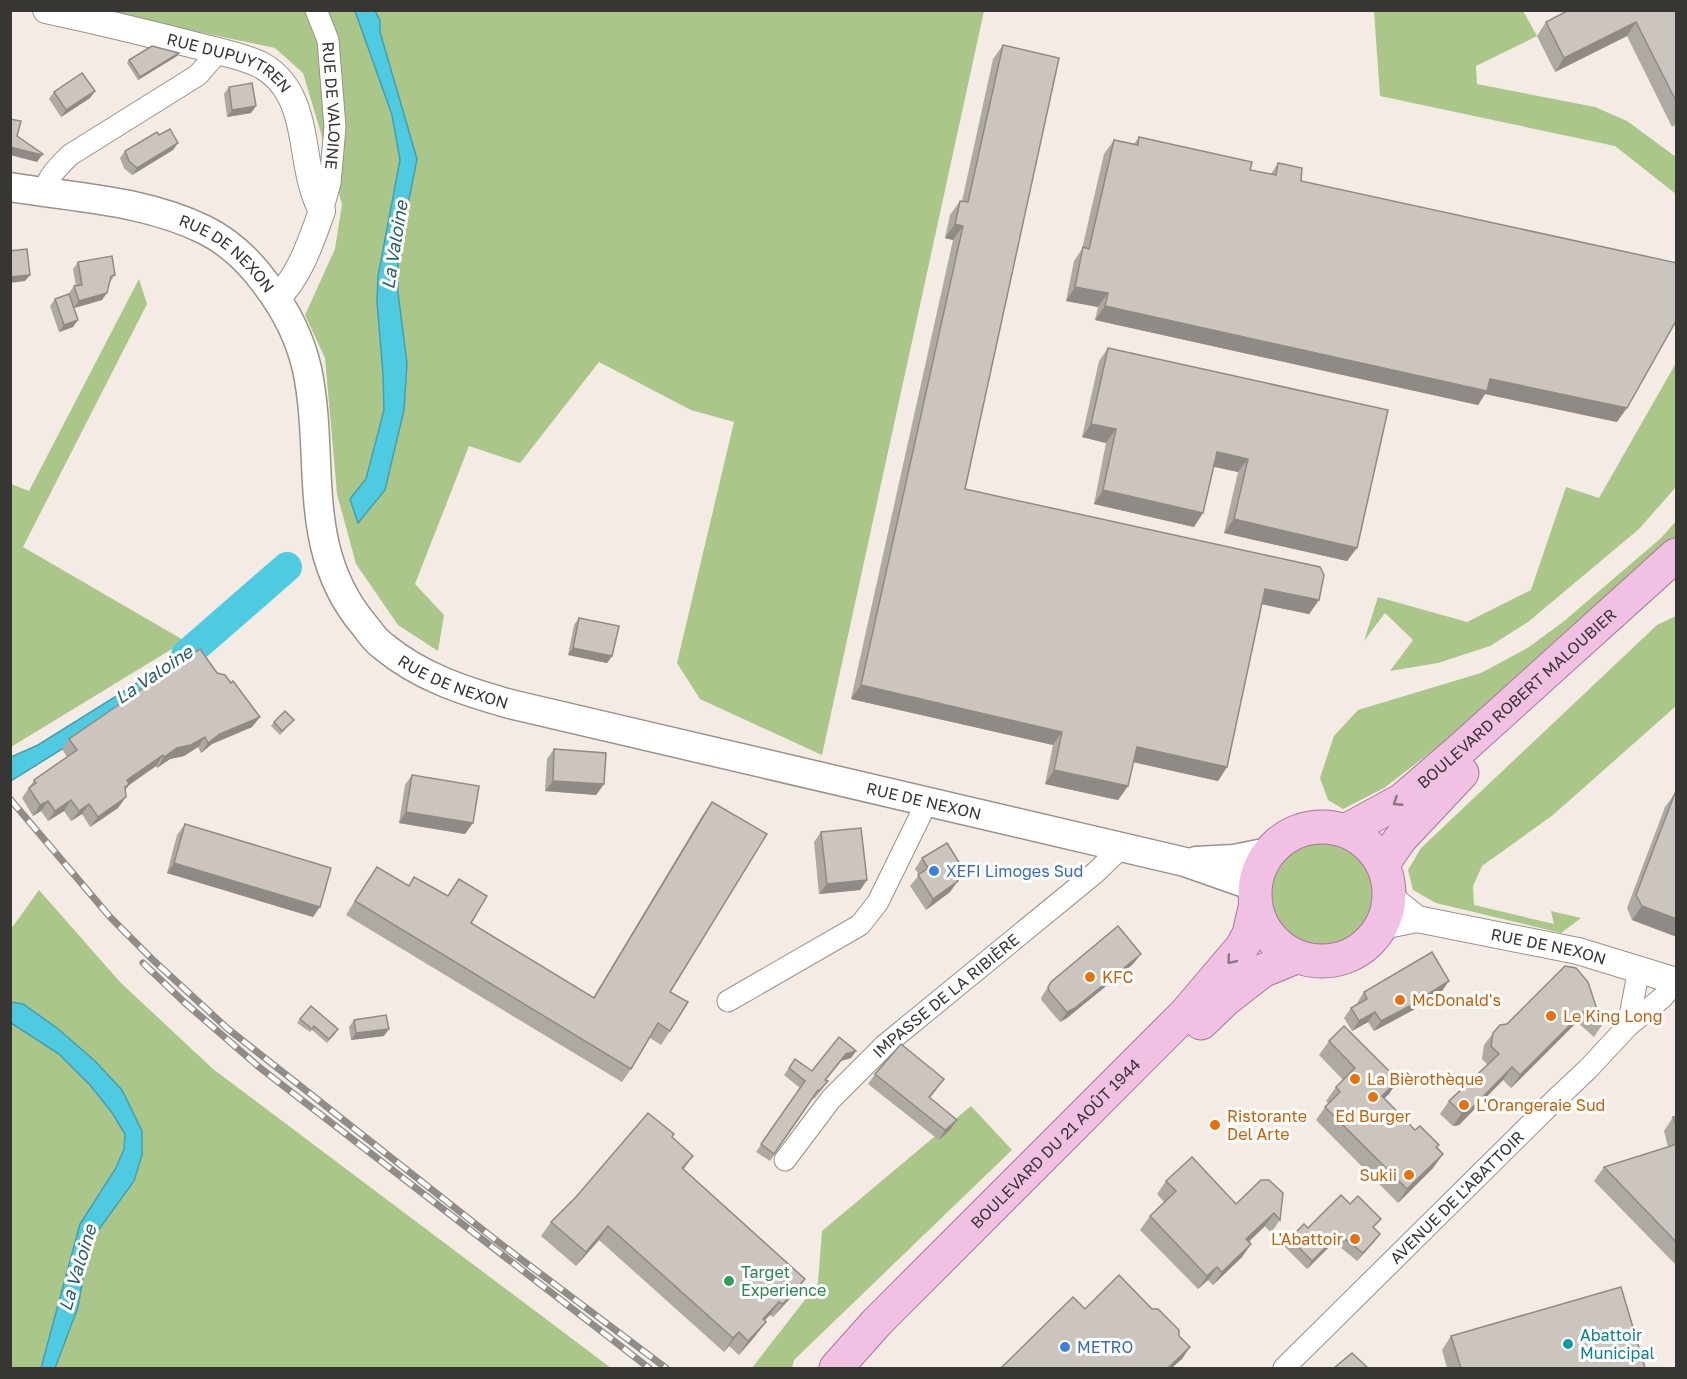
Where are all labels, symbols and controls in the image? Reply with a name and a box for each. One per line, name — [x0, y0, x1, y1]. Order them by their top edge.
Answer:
street label: RUE DUPUYTREN — [165, 29, 296, 96]
street label: RUE DE VALOINE — [318, 41, 345, 170]
water label: La Valoine — [376, 198, 412, 291]
street label: RUE DE NEXON — [176, 210, 279, 296]
street label: BOULEVARD ROBERT MALOUBIER — [1413, 604, 1620, 792]
water label: La Valoine — [110, 639, 198, 708]
street label: RUE DE NEXON — [394, 650, 511, 713]
street label: RUE DE NEXON — [864, 778, 983, 824]
one-way arrow — [1393, 795, 1404, 806]
place label: XEFI Limoges Sud — [946, 861, 1083, 881]
marker: XEFI Limoges Sud — [927, 864, 941, 878]
street label: RUE DE NEXON — [1489, 924, 1609, 969]
street label: IMPASSE DE LA RIBIÈRE — [868, 929, 1023, 1062]
one-way arrow — [1227, 953, 1238, 964]
place label: KFC — [1102, 967, 1133, 987]
marker: KFC — [1083, 970, 1097, 984]
place label: McDonald's — [1412, 990, 1501, 1010]
marker: McDonald's — [1393, 993, 1407, 1007]
place label: Le King Long — [1563, 1006, 1663, 1026]
marker: Le King Long — [1544, 1009, 1558, 1023]
street label: BOULEVARD DU 21 AOÛT 1944 — [966, 1054, 1145, 1233]
place label: La Bièrothèque — [1367, 1069, 1484, 1089]
marker: La Bièrothèque — [1348, 1072, 1362, 1086]
marker: Ed Burger — [1366, 1090, 1380, 1104]
place label: L'Orangeraie Sud — [1476, 1095, 1605, 1115]
marker: L'Orangeraie Sud — [1457, 1098, 1471, 1112]
place label: Ristorante Del Arte — [1227, 1106, 1307, 1144]
place label: Ed Burger — [1335, 1106, 1411, 1126]
marker: Ristorante Del Arte — [1208, 1118, 1222, 1132]
street label: AVENUE DE L'ABATTOIR — [1386, 1126, 1528, 1268]
place label: Sukii — [1359, 1165, 1397, 1185]
marker: Sukii — [1402, 1168, 1416, 1182]
water label: La Valoine — [54, 1220, 101, 1313]
place label: L'Abattoir — [1271, 1229, 1343, 1249]
marker: L'Abattoir — [1348, 1232, 1362, 1246]
place label: Target Experience — [741, 1262, 826, 1300]
marker: Target Experience — [722, 1274, 736, 1288]
place label: Abattoir Municipal — [1580, 1325, 1655, 1363]
place label: METRO — [1077, 1337, 1133, 1357]
marker: Abattoir Municipal — [1561, 1337, 1575, 1351]
marker: METRO — [1058, 1340, 1072, 1354]

